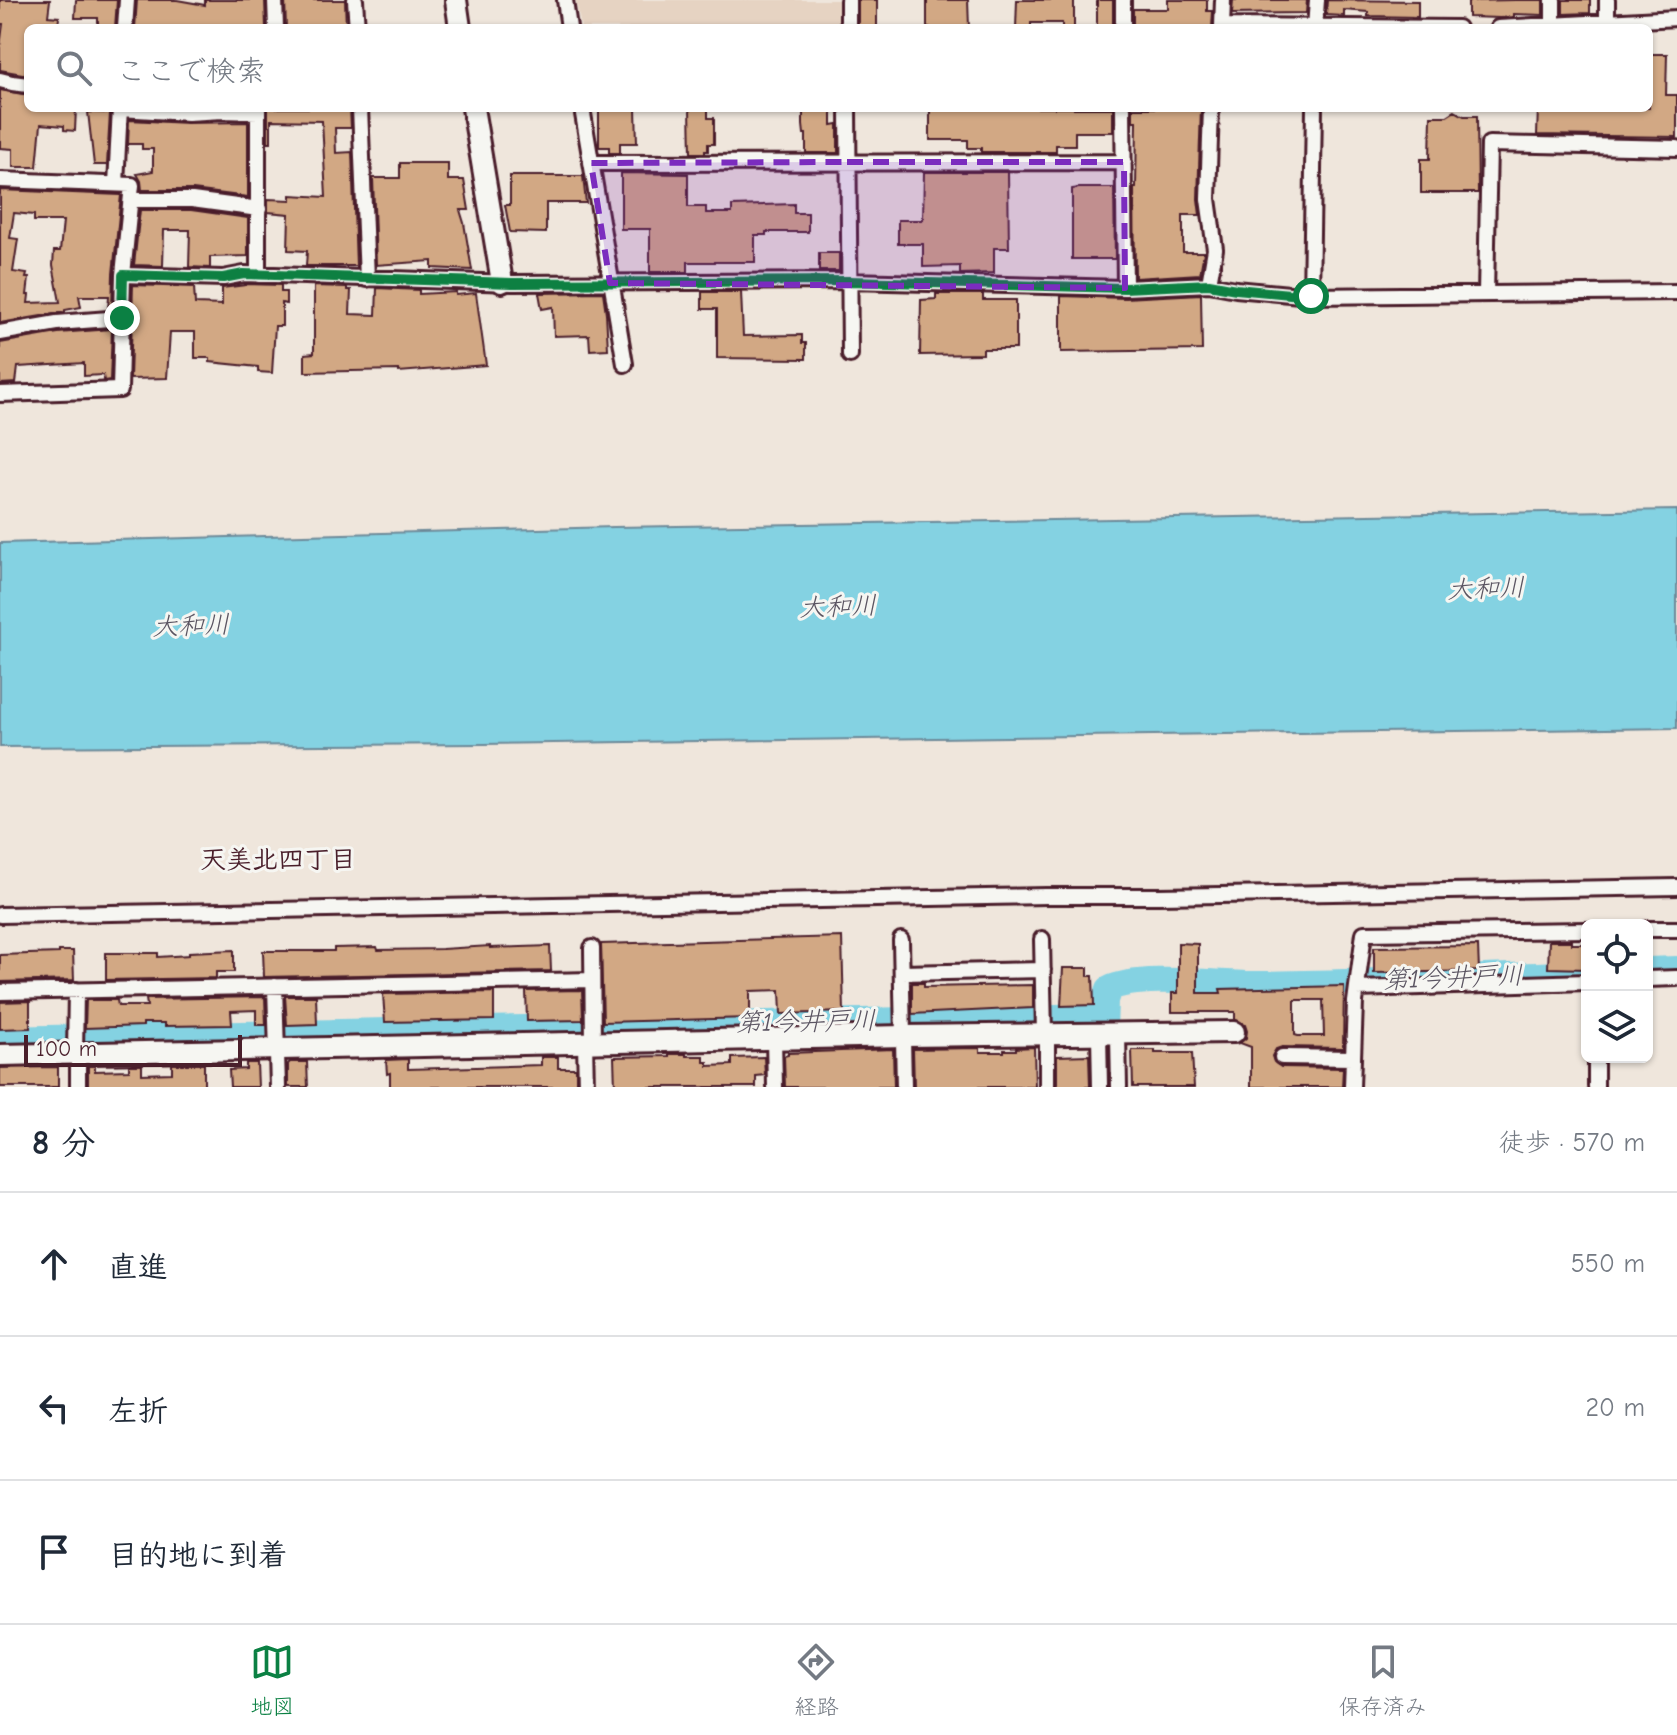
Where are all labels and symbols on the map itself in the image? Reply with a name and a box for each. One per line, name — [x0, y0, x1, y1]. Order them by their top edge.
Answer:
route start — [1293, 278, 1329, 314]
route end — [104, 300, 140, 336]
water label: 大和川 — [1446, 573, 1526, 605]
water label: 大和川 — [798, 591, 878, 623]
water label: 大和川 — [151, 610, 231, 642]
district label: 天美北四丁目 — [200, 845, 356, 875]
water label: 第1今井戸川 — [1382, 961, 1524, 995]
water label: 第1今井戸川 — [736, 1006, 876, 1038]
scale bar — [24, 1031, 242, 1067]

